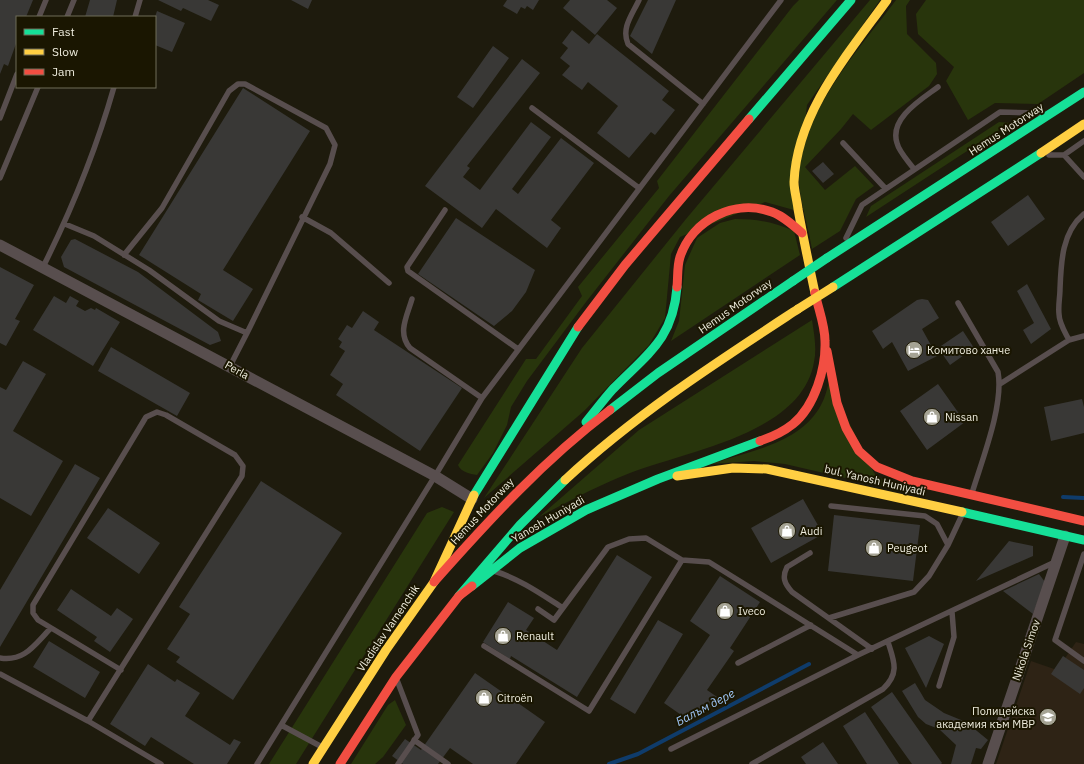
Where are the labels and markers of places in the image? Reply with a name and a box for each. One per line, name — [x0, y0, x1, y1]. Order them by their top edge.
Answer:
hotel icon: Комитово ханче — [904, 340, 924, 360]
place label: Комитово ханче — [927, 343, 1010, 357]
shop icon: Nissan — [922, 407, 942, 427]
place label: Nissan — [945, 410, 978, 424]
shop icon: Audi — [777, 521, 797, 541]
place label: Audi — [800, 524, 822, 538]
shop icon: Peugeot — [864, 538, 884, 558]
place label: Peugeot — [887, 541, 928, 555]
shop icon: Iveco — [715, 601, 735, 621]
place label: Iveco — [738, 604, 765, 618]
shop icon: Renault — [493, 626, 513, 646]
place label: Renault — [516, 629, 554, 643]
shop icon: Citroën — [474, 688, 494, 708]
place label: Citroën — [497, 691, 533, 705]
place label: Полицейска академия към МВР — [936, 704, 1035, 731]
school or university icon: Полицейска академия към МВР — [1038, 707, 1058, 727]

